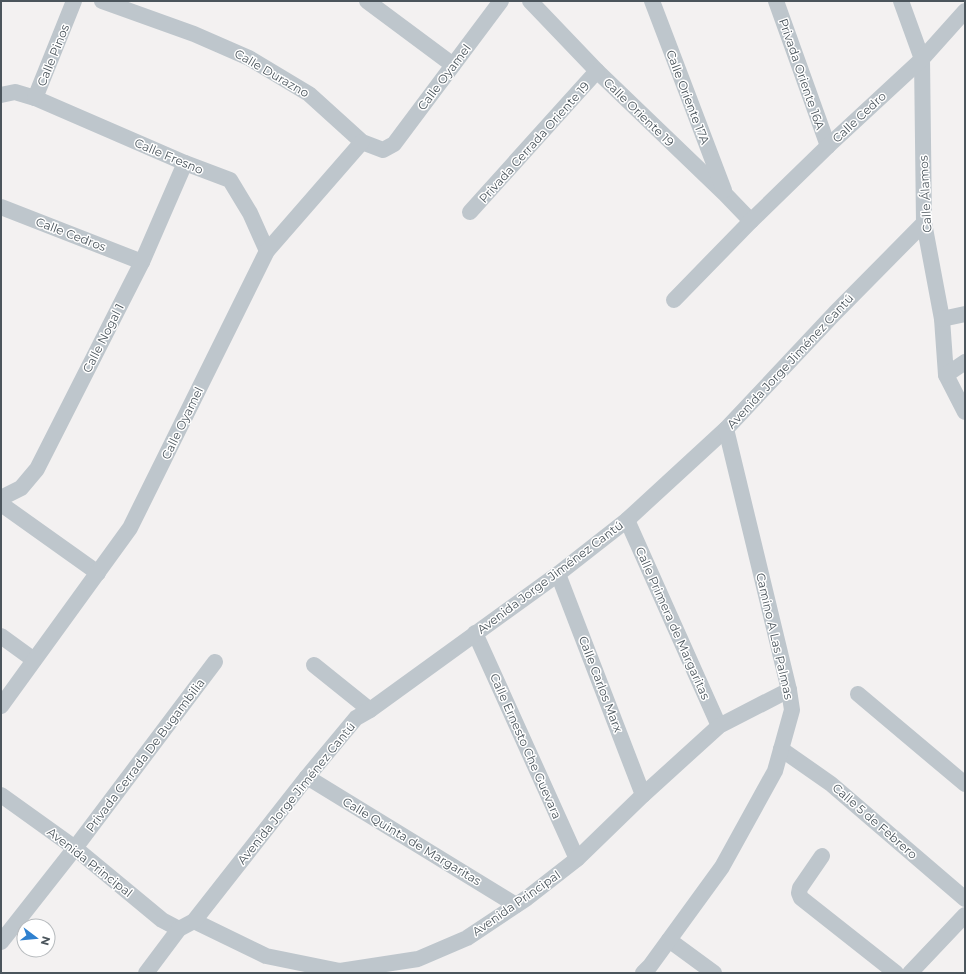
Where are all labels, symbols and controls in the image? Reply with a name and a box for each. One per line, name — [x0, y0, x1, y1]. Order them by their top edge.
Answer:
street label: Privada Oriente 16A — [776, 16, 828, 132]
street label: Calle Pinos — [34, 22, 72, 88]
street label: Calle Oyamel — [414, 41, 474, 113]
street label: Calle Durazno — [232, 46, 312, 100]
street label: Calle Oriente 17A — [663, 48, 713, 147]
street label: Calle Oriente 19 — [601, 75, 677, 149]
street label: Privada Cerrada Oriente 19 — [476, 78, 592, 206]
street label: Calle Cedro — [829, 88, 889, 146]
street label: Calle Fresno — [132, 135, 206, 177]
street label: Calle Álamos — [915, 155, 935, 233]
street label: Calle Cedros — [34, 214, 108, 254]
street label: Avenida Jorge Jiménez Cantú — [724, 291, 856, 431]
street label: Calle Nogal 1 — [79, 301, 127, 375]
street label: Calle Oyamel — [158, 384, 206, 462]
street label: Avenida Jorge Jiménez Cantú — [474, 517, 626, 637]
street label: Calle Primera de Margaritas — [632, 544, 714, 702]
street label: Camino A Las Palmas — [753, 571, 797, 701]
street label: Calle Carlos Marx — [576, 634, 626, 735]
street label: Calle Ernesto Che Guevara — [487, 671, 565, 821]
street label: Privada Cerrada De Bugambilia — [82, 675, 208, 835]
street label: Avenida Jorge Jiménez Cantú — [234, 719, 358, 867]
street label: Calle 5 de Febrero — [829, 780, 921, 862]
street label: Calle Quinta de Margaritas — [340, 794, 484, 888]
street label: Avenida Principal — [44, 824, 136, 900]
street label: Avenida Principal — [469, 867, 563, 939]
north arrow — [16, 918, 56, 958]
text: N — [38, 935, 54, 947]

